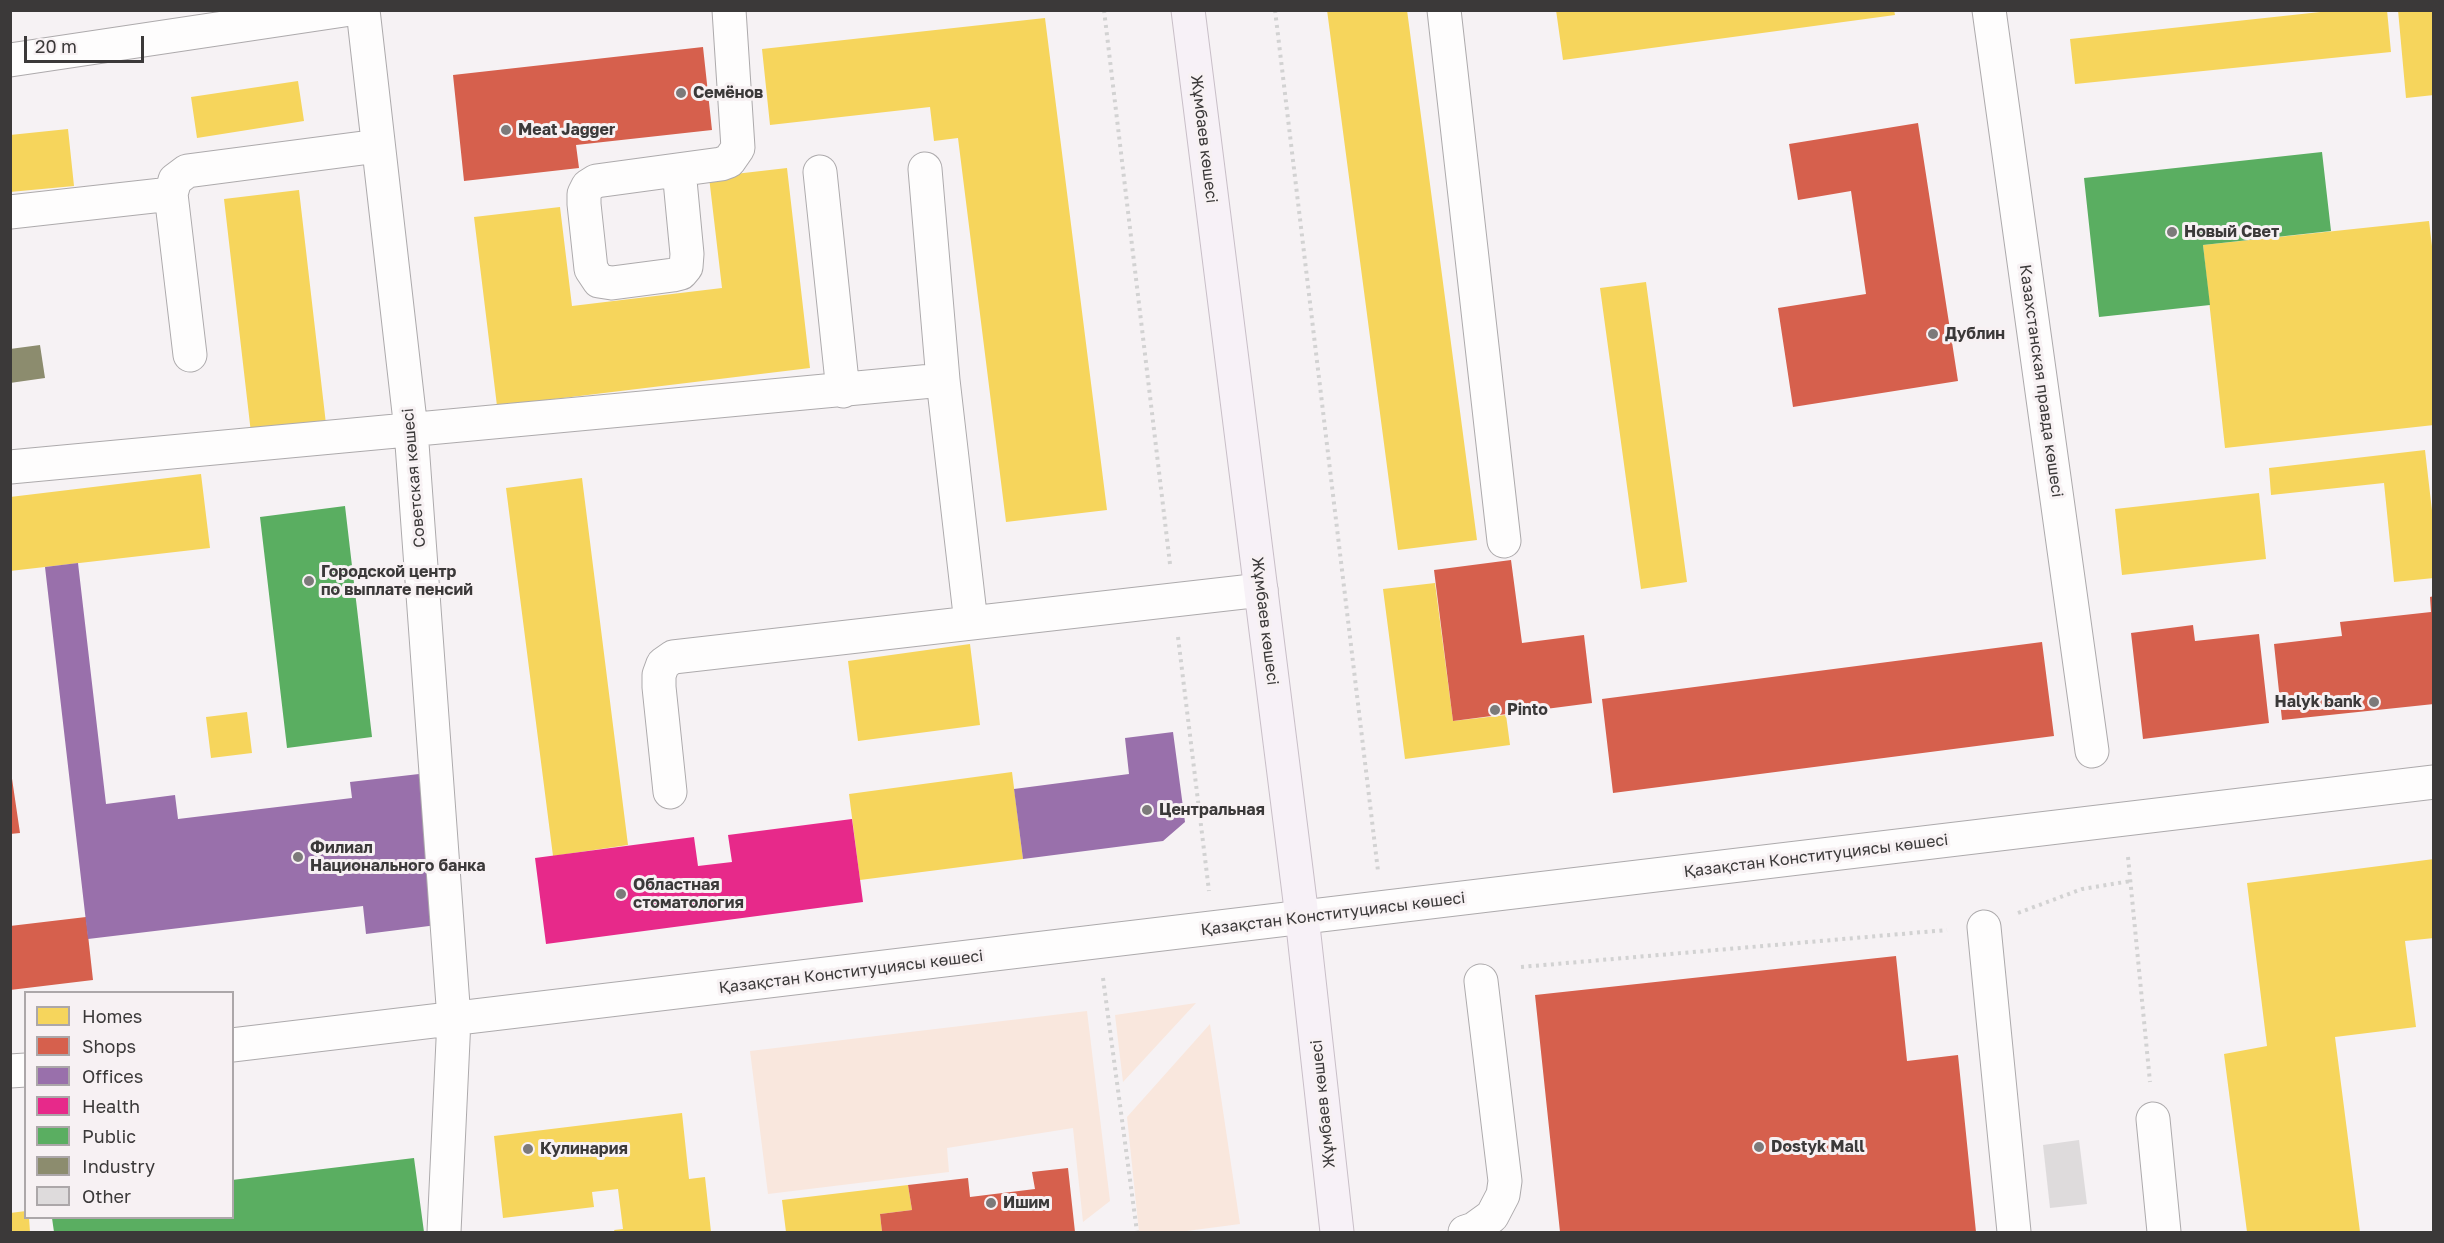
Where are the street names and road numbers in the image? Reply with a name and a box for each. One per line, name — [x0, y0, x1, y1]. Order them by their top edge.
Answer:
street label: Жұмбаев көшесі — [1187, 74, 1221, 204]
street label: Казахстанская правда көшесі — [2015, 263, 2067, 499]
street label: Советская көшесі — [398, 407, 430, 549]
street label: Жұмбаев көшесі — [1248, 556, 1282, 686]
street label: Қазақстан Конституциясы көшесі — [1683, 830, 1949, 882]
street label: Қазақстан Конституциясы көшесі — [1200, 888, 1466, 940]
street label: Қазақстан Конституциясы көшесі — [718, 946, 984, 998]
street label: Жұмбаев көшесі — [1307, 1039, 1339, 1169]

